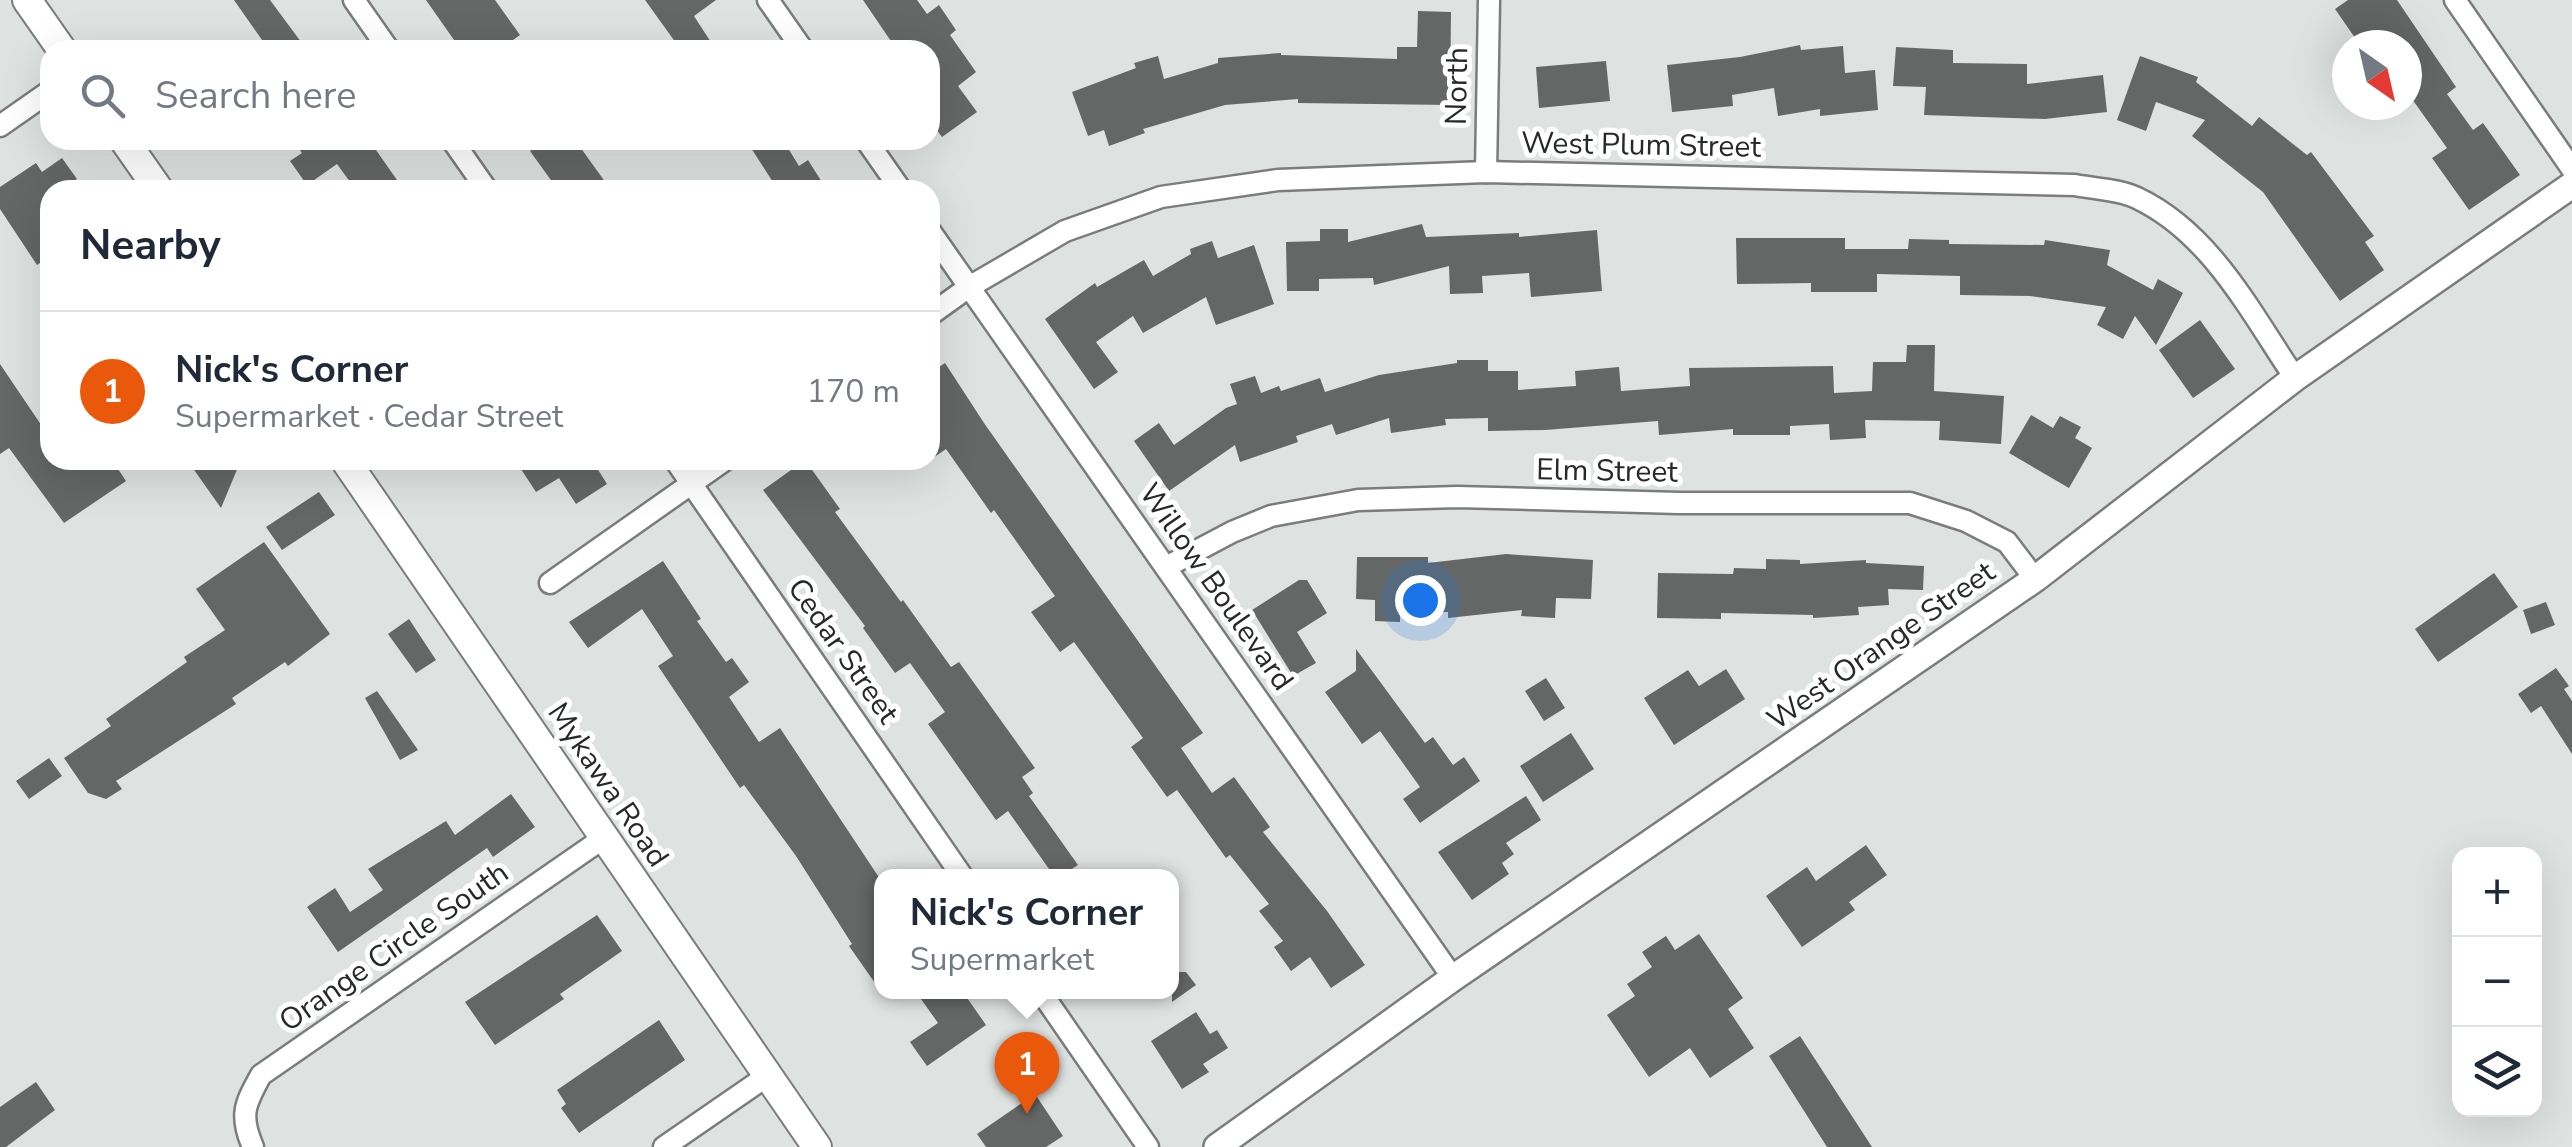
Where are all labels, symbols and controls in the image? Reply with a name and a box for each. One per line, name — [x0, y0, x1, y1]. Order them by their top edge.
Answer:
north arrow — [2332, 30, 2422, 120]
search box — [40, 40, 940, 150]
street label: North — [1436, 47, 1478, 125]
icon: search — [75, 68, 130, 123]
text: Search here — [155, 70, 356, 121]
street label: West Plum Street — [1521, 122, 1762, 168]
text: Nearby — [80, 217, 221, 274]
text: Nick's Corner — [175, 344, 408, 395]
text: 1 — [103, 370, 122, 413]
text: 170 m — [807, 370, 900, 413]
text: Supermarket · Cedar Street — [175, 395, 563, 438]
street label: Elm Street — [1536, 449, 1679, 493]
street label: Willow Boulevard — [1129, 475, 1303, 699]
street label: West Orange Street — [1759, 552, 2003, 740]
street label: Cedar Street — [778, 570, 908, 732]
your location — [1395, 575, 1446, 626]
street label: Mykawa Road — [538, 695, 678, 875]
map controls — [2452, 847, 2542, 1117]
button: + — [2452, 847, 2542, 937]
street label: Orange Circle South — [271, 852, 517, 1042]
popup — [874, 869, 1179, 999]
text: Nick's Corner — [910, 887, 1143, 938]
button: − — [2452, 937, 2542, 1027]
text: Supermarket — [910, 938, 1094, 981]
button: layers — [2452, 1027, 2542, 1117]
pin: 1 — [994, 1032, 1060, 1114]

